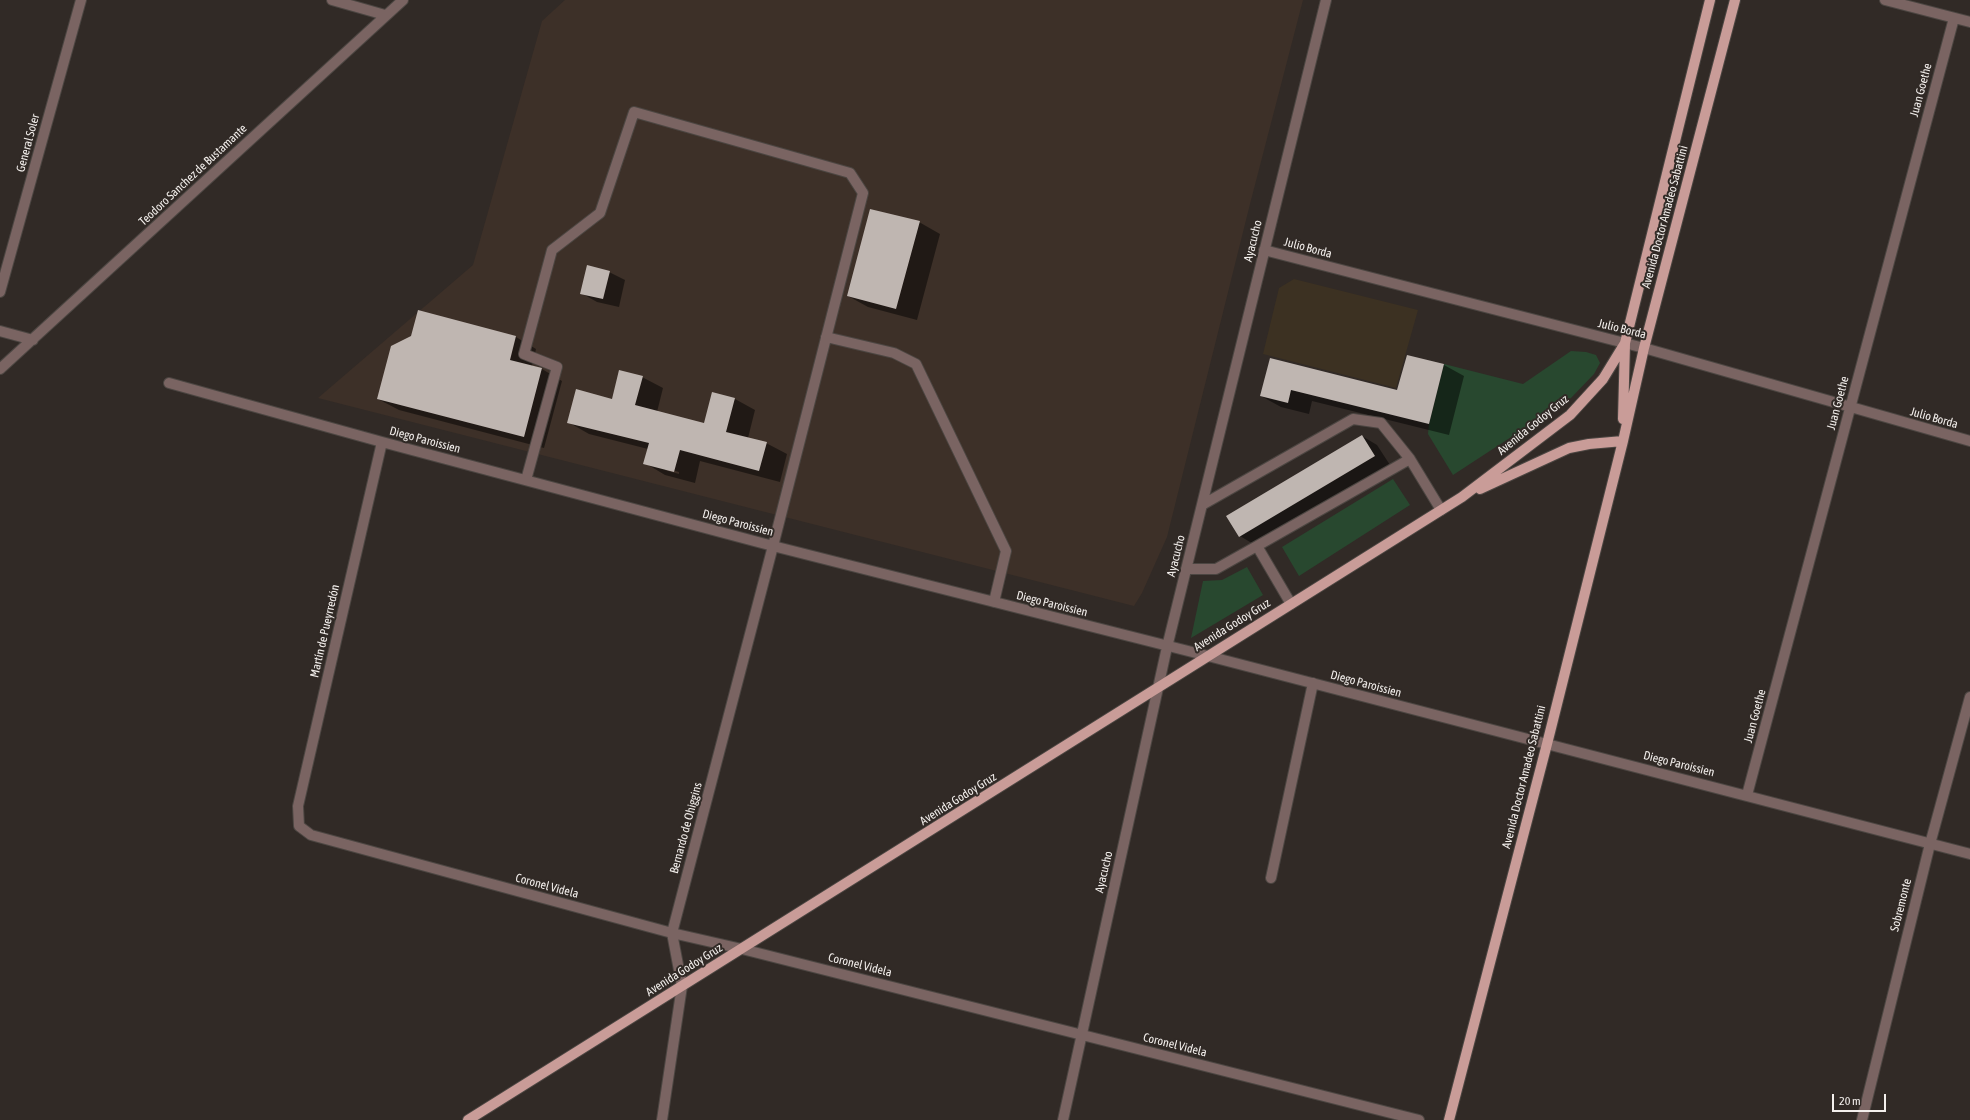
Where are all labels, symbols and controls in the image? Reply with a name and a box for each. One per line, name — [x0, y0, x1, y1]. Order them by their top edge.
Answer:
street label: Juan Goethe — [1907, 62, 1935, 118]
street label: General Soler — [13, 112, 43, 174]
street label: Teodoro Sanchez de Bustamante — [136, 121, 250, 229]
street label: Avenida Doctor Amadeo Sabattini — [1639, 144, 1691, 290]
street label: Ayacucho — [1241, 219, 1265, 263]
street label: Julio Borda — [1282, 235, 1334, 261]
street label: Julio Borda — [1596, 316, 1648, 342]
street label: Juan Goethe — [1824, 375, 1852, 431]
street label: Avenida Godoy Gruz — [1494, 392, 1572, 458]
street label: Julio Borda — [1908, 404, 1960, 432]
street label: Diego Paroissien — [388, 424, 462, 456]
street label: Diego Paroissien — [701, 507, 775, 539]
street label: Ayacucho — [1164, 534, 1188, 578]
street label: Martín de Pueyrredón — [307, 583, 343, 679]
street label: Diego Paroissien — [1015, 588, 1089, 620]
street label: Avenida Godoy Gruz — [1191, 596, 1273, 654]
street label: Diego Paroissien — [1329, 668, 1403, 700]
street label: Juan Goethe — [1741, 688, 1769, 744]
street label: Avenida Doctor Amadeo Sabattini — [1499, 704, 1549, 850]
street label: Diego Paroissien — [1642, 748, 1716, 780]
street label: Avenida Godoy Gruz — [917, 770, 999, 828]
street label: Bernardo de Ohiggins — [667, 781, 705, 875]
street label: Ayacucho — [1092, 850, 1116, 894]
street label: Coronel Videla — [514, 871, 580, 901]
street label: Sobremonte — [1887, 877, 1915, 933]
street label: Avenida Godoy Gruz — [643, 941, 725, 999]
street label: Coronel Videla — [827, 950, 893, 980]
street label: Coronel Videla — [1142, 1030, 1208, 1060]
scale bar — [1834, 1086, 1888, 1112]
text: 20 m — [1839, 1094, 1861, 1108]

